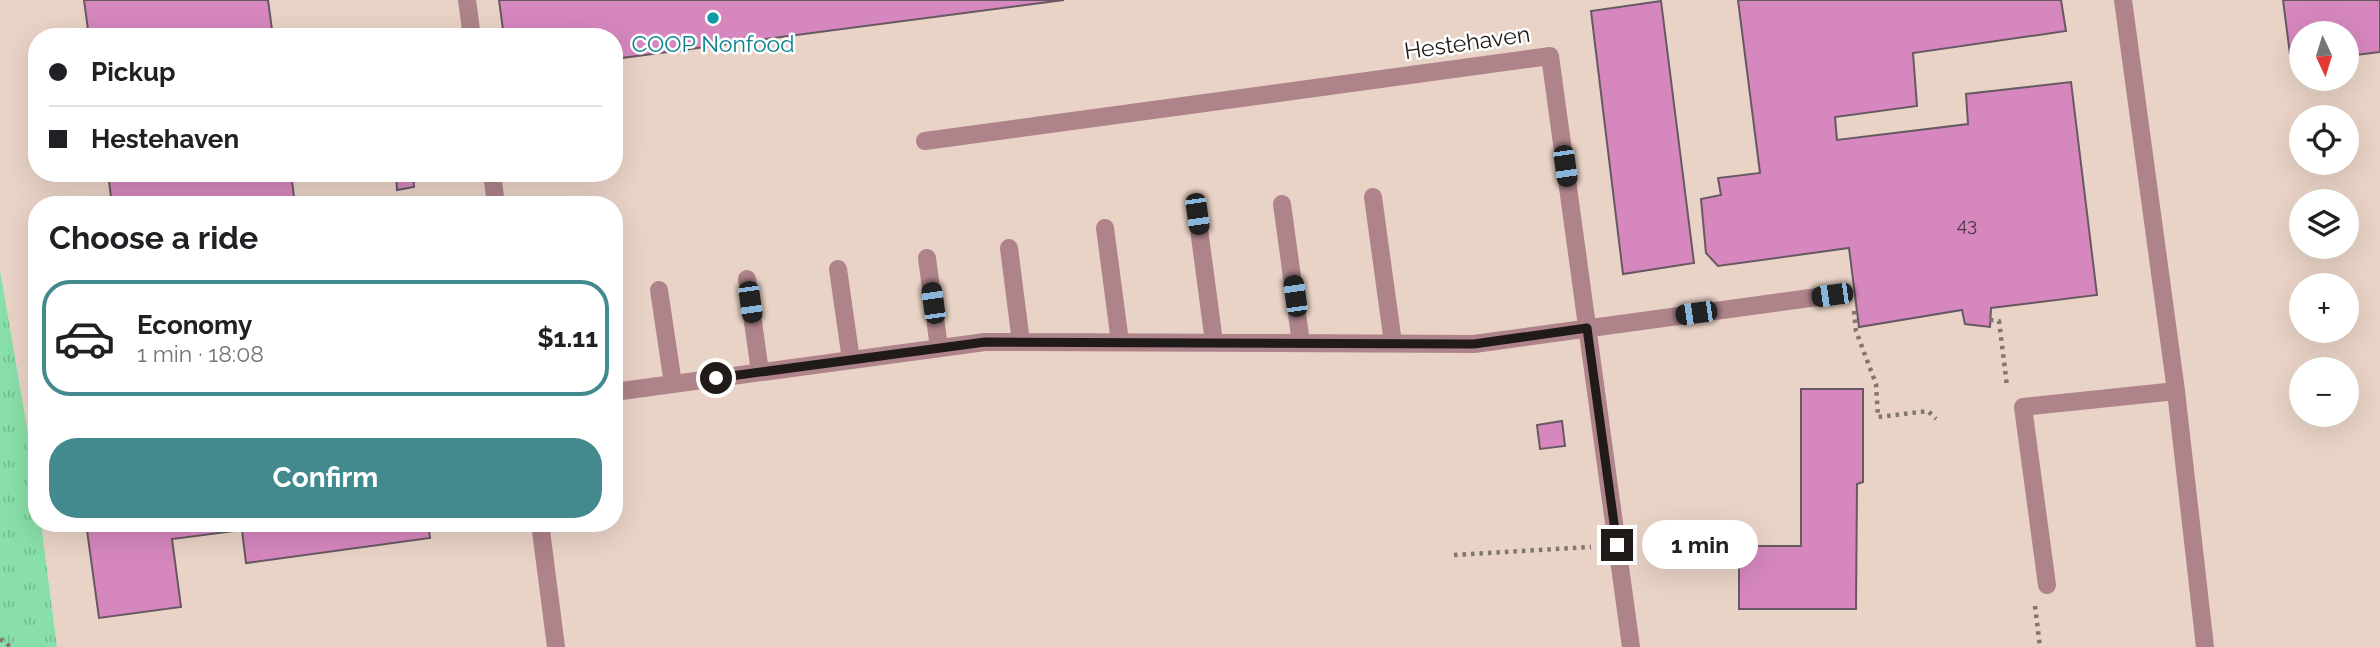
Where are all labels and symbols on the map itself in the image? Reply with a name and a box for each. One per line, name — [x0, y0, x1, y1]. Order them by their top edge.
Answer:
marker: COOP Nonfood — [705, 10, 721, 26]
street label: Hestehaven — [1402, 20, 1532, 64]
north arrow — [2289, 21, 2359, 91]
place label: COOP Nonfood — [631, 30, 795, 57]
car — [1552, 144, 1579, 188]
car — [1184, 192, 1211, 236]
house number: 43 — [1957, 213, 1977, 235]
car — [1282, 274, 1309, 318]
car — [737, 280, 764, 324]
car — [920, 281, 947, 325]
car — [1810, 282, 1855, 308]
car — [1674, 300, 1719, 326]
route start — [700, 362, 732, 394]
callout: 1 min — [1642, 520, 1757, 570]
route end — [1601, 529, 1633, 561]

